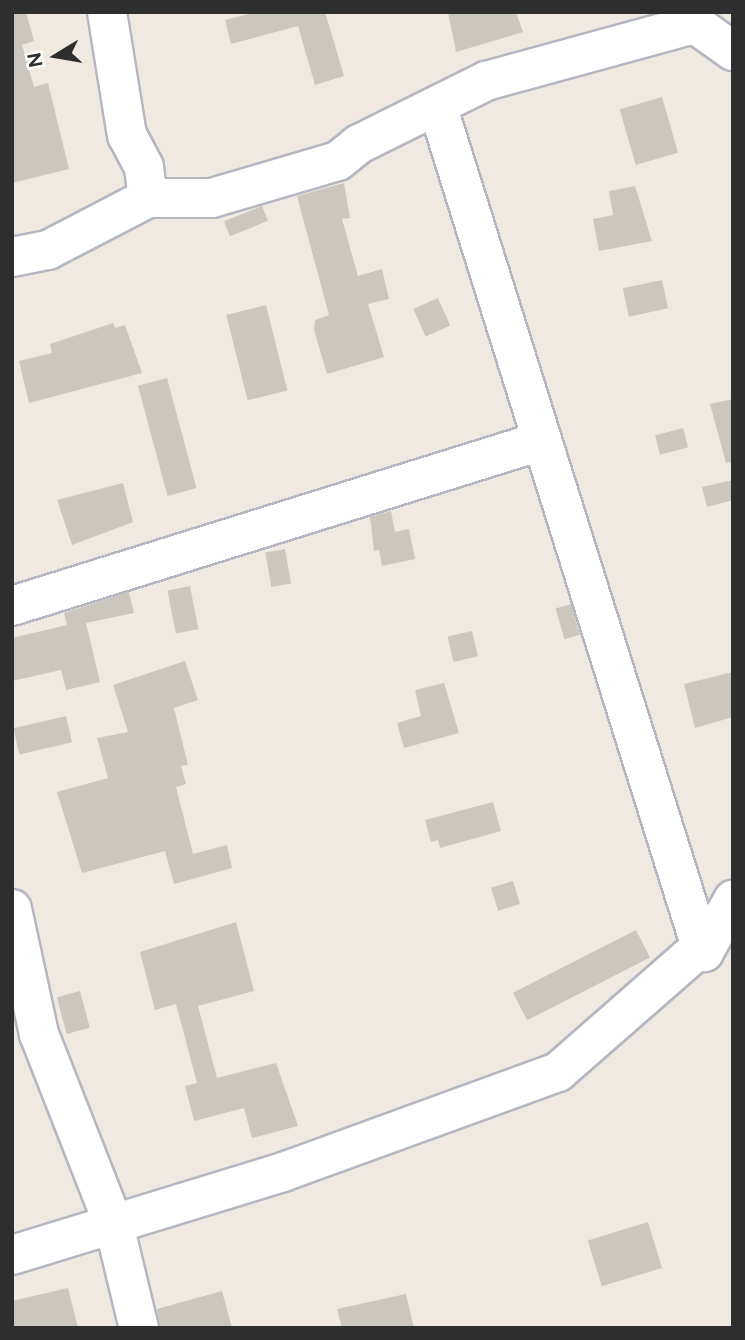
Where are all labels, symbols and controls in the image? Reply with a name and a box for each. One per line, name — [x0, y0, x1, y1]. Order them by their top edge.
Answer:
north arrow — [21, 21, 91, 91]
text: N — [22, 51, 48, 70]

